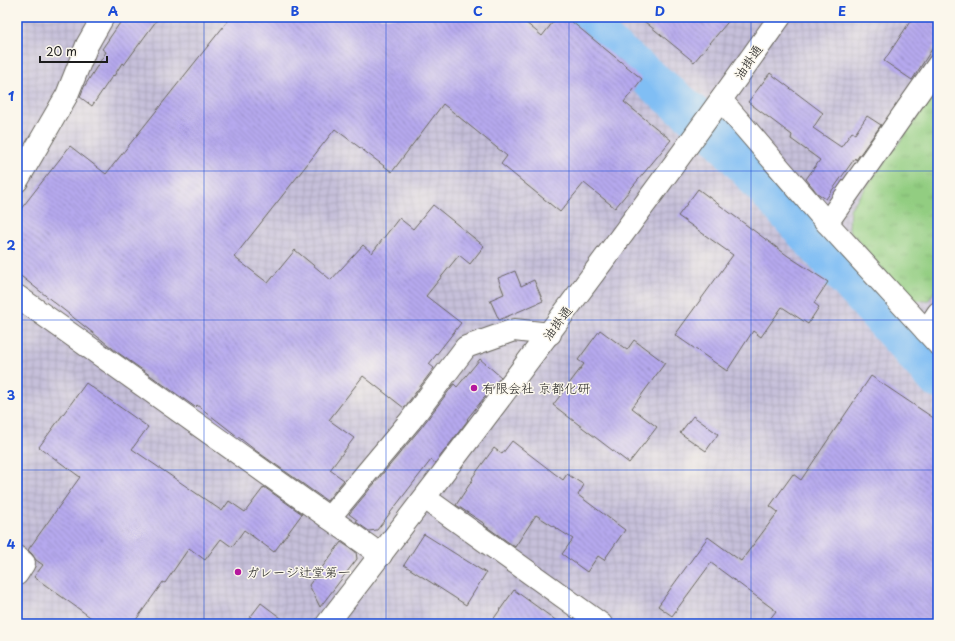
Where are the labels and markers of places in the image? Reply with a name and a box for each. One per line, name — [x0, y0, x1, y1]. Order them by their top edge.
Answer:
place label: 有限会社 京都化研 — [482, 378, 590, 397]
marker: 有限会社 京都化研 — [469, 383, 479, 393]
place label: ガレージ辻堂第一 — [246, 562, 351, 581]
marker: ガレージ辻堂第一 — [233, 567, 243, 577]

